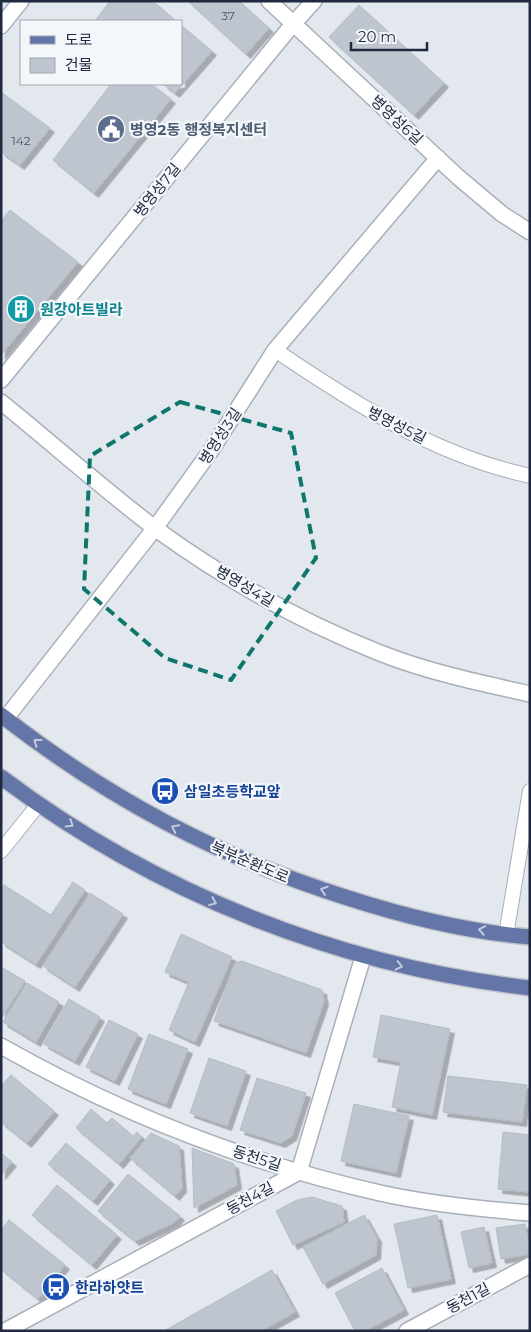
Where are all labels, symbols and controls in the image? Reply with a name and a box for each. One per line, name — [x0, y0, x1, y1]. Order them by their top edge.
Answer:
house number: 37 — [221, 8, 235, 23]
legend — [20, 20, 182, 85]
scale bar — [351, 20, 427, 52]
text: 20 m — [358, 27, 396, 46]
text: 도로 — [65, 30, 93, 49]
text: 건물 — [65, 55, 93, 74]
street label: 병영성6길 — [367, 91, 427, 149]
public building icon: 병영2동 행정복지센터 — [96, 114, 126, 144]
place label: 병영2동 행정복지센터 — [130, 120, 267, 139]
house number: 142 — [11, 133, 31, 148]
street label: 병영성7길 — [129, 159, 185, 221]
building icon: 원강아트빌라 — [6, 294, 36, 324]
place label: 원강아트빌라 — [40, 300, 123, 319]
street label: 병영성5길 — [364, 402, 430, 448]
street label: 병영성3길 — [195, 404, 245, 468]
street label: 병영성4길 — [212, 561, 278, 611]
one-way arrow — [33, 739, 43, 748]
bus stop icon: 삼일초등학교앞 — [150, 776, 180, 806]
place label: 삼일초등학교앞 — [184, 782, 281, 801]
one-way arrow — [65, 818, 74, 828]
one-way arrow — [171, 824, 180, 834]
street label: 북부순환도로 — [208, 837, 292, 887]
one-way arrow — [321, 886, 329, 896]
one-way arrow — [208, 895, 217, 906]
one-way arrow — [477, 926, 486, 936]
one-way arrow — [395, 960, 404, 970]
street label: 동천5길 — [230, 1141, 284, 1175]
street label: 동천4길 — [223, 1178, 277, 1218]
bus stop icon: 한라하얏트 — [41, 1272, 71, 1302]
place label: 한라하얏트 — [75, 1278, 144, 1297]
street label: 동천1길 — [443, 1279, 493, 1317]

